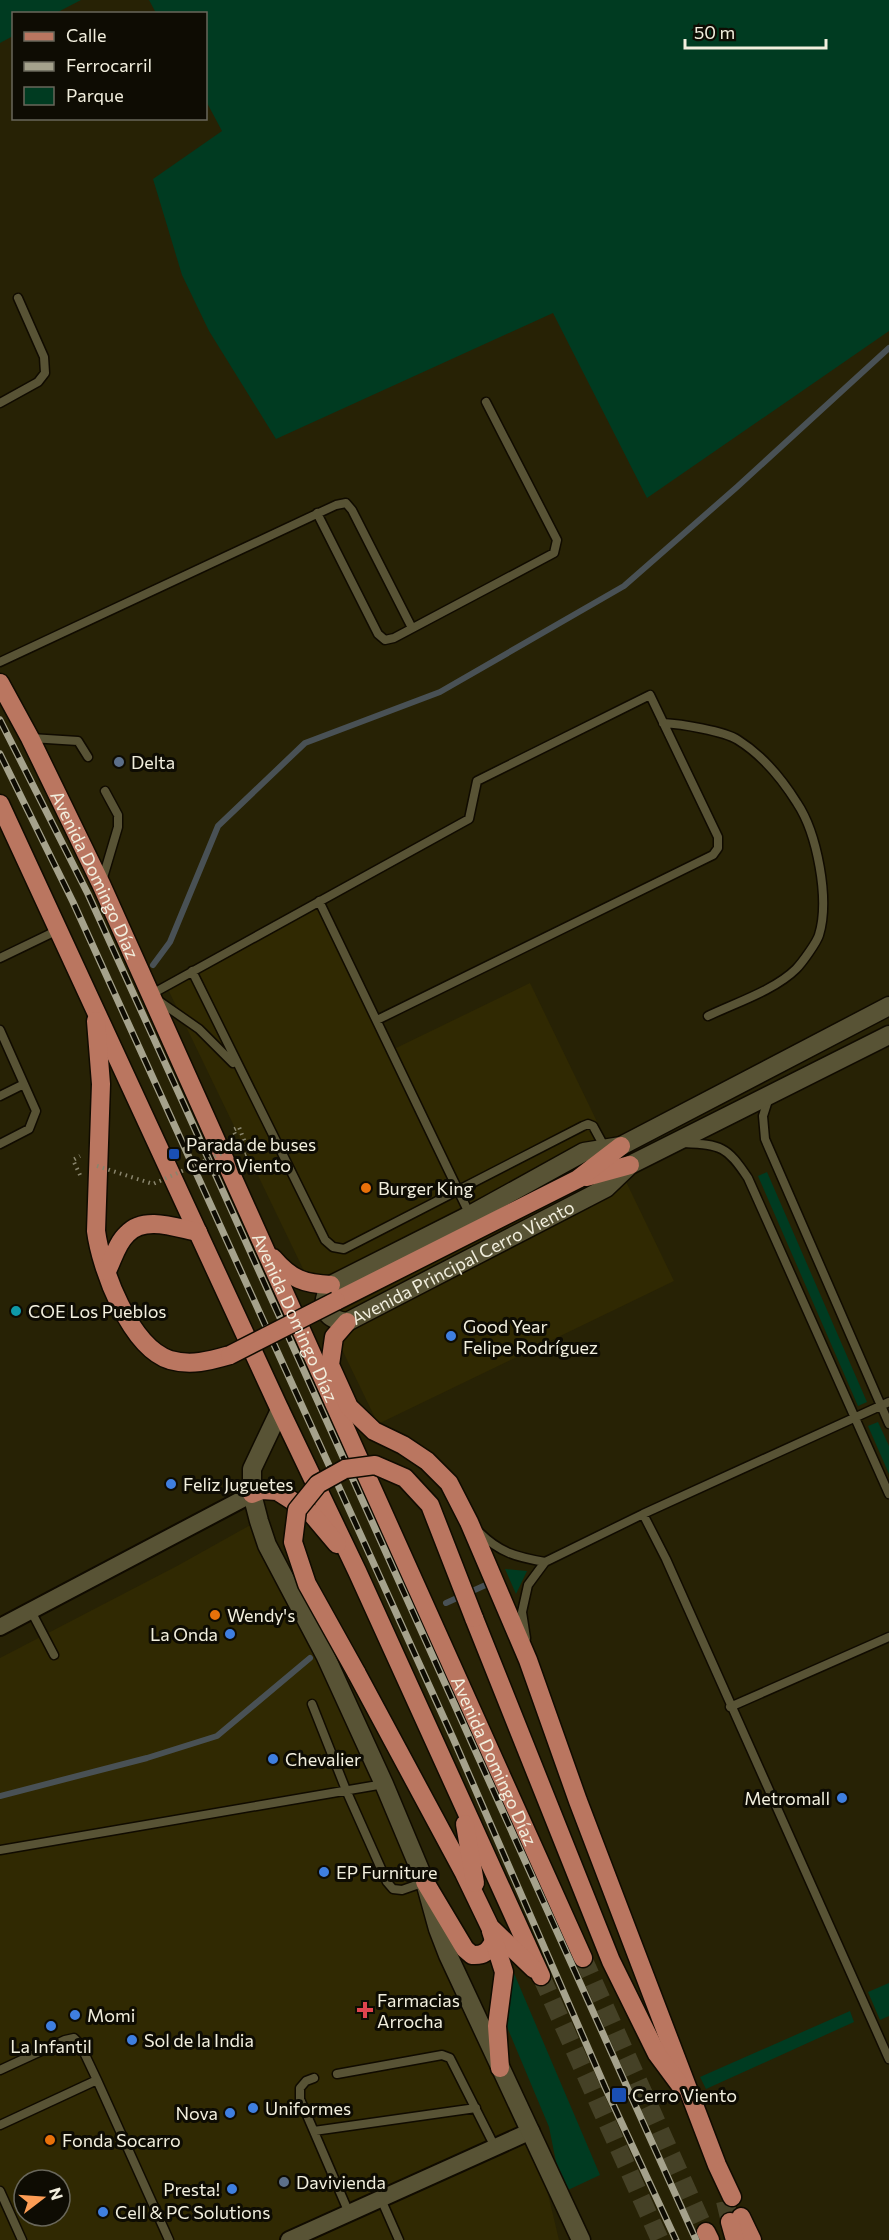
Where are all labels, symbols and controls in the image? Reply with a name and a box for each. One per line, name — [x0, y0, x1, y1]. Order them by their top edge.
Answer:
legend — [12, 12, 207, 120]
scale bar — [685, 12, 826, 50]
text: 50 m — [694, 21, 735, 43]
text: Calle — [66, 24, 106, 46]
text: Ferrocarril — [66, 54, 152, 76]
text: Parque — [66, 84, 124, 106]
place label: Delta — [131, 751, 175, 773]
marker: Delta — [112, 755, 126, 769]
street label: Avenida Domingo Díaz — [46, 787, 144, 962]
place label: Parada de buses Cerro Viento — [186, 1133, 316, 1176]
marker: Parada de buses Cerro Viento — [167, 1147, 181, 1161]
place label: Burger King — [378, 1177, 474, 1199]
marker: Burger King — [359, 1181, 373, 1195]
street label: Avenida Principal Cerro Viento — [347, 1195, 578, 1329]
street label: Avenida Domingo Díaz — [248, 1229, 343, 1405]
place label: COE Los Pueblos — [28, 1300, 167, 1322]
marker: COE Los Pueblos — [9, 1304, 23, 1318]
place label: Good Year Felipe Rodríguez — [463, 1315, 598, 1358]
marker: Good Year Felipe Rodríguez — [444, 1329, 458, 1343]
place label: Feliz Juguetes — [183, 1473, 293, 1495]
marker: Feliz Juguetes — [164, 1477, 178, 1491]
place label: Wendy's — [227, 1604, 295, 1626]
marker: Wendy's — [208, 1608, 222, 1622]
place label: La Onda — [150, 1623, 218, 1645]
marker: La Onda — [223, 1627, 237, 1641]
street label: Avenida Domingo Díaz — [447, 1673, 542, 1849]
place label: Chevalier — [285, 1748, 361, 1770]
marker: Chevalier — [266, 1752, 280, 1766]
place label: Metromall — [744, 1787, 830, 1809]
marker: Metromall — [835, 1791, 849, 1805]
place label: EP Furniture — [336, 1861, 437, 1883]
marker: EP Furniture — [317, 1865, 331, 1879]
place label: Farmacias Arrocha — [377, 1989, 460, 2032]
marker: Farmacias Arrocha — [358, 2003, 372, 2017]
place label: Momi — [87, 2004, 135, 2026]
marker: Momi — [68, 2008, 82, 2022]
marker: La Infantil — [44, 2019, 58, 2033]
place label: Sol de la India — [144, 2029, 254, 2051]
marker: Sol de la India — [125, 2033, 139, 2047]
place label: La Infantil — [10, 2035, 92, 2057]
place label: Cerro Viento — [632, 2084, 737, 2106]
marker: Cerro Viento — [610, 2086, 628, 2104]
place label: Uniformes — [265, 2097, 351, 2119]
marker: Uniformes — [246, 2101, 260, 2115]
place label: Nova — [176, 2102, 218, 2124]
marker: Nova — [223, 2106, 237, 2120]
place label: Fonda Socarro — [62, 2129, 181, 2151]
marker: Fonda Socarro — [43, 2133, 57, 2147]
north arrow — [12, 2168, 72, 2228]
place label: Davivienda — [296, 2171, 386, 2193]
marker: Davivienda — [277, 2175, 291, 2189]
place label: Presta! — [163, 2178, 220, 2200]
marker: Presta! — [225, 2182, 239, 2196]
text: N — [46, 2185, 68, 2202]
place label: Cell & PC Solutions — [115, 2201, 270, 2223]
marker: Cell & PC Solutions — [96, 2205, 110, 2219]

